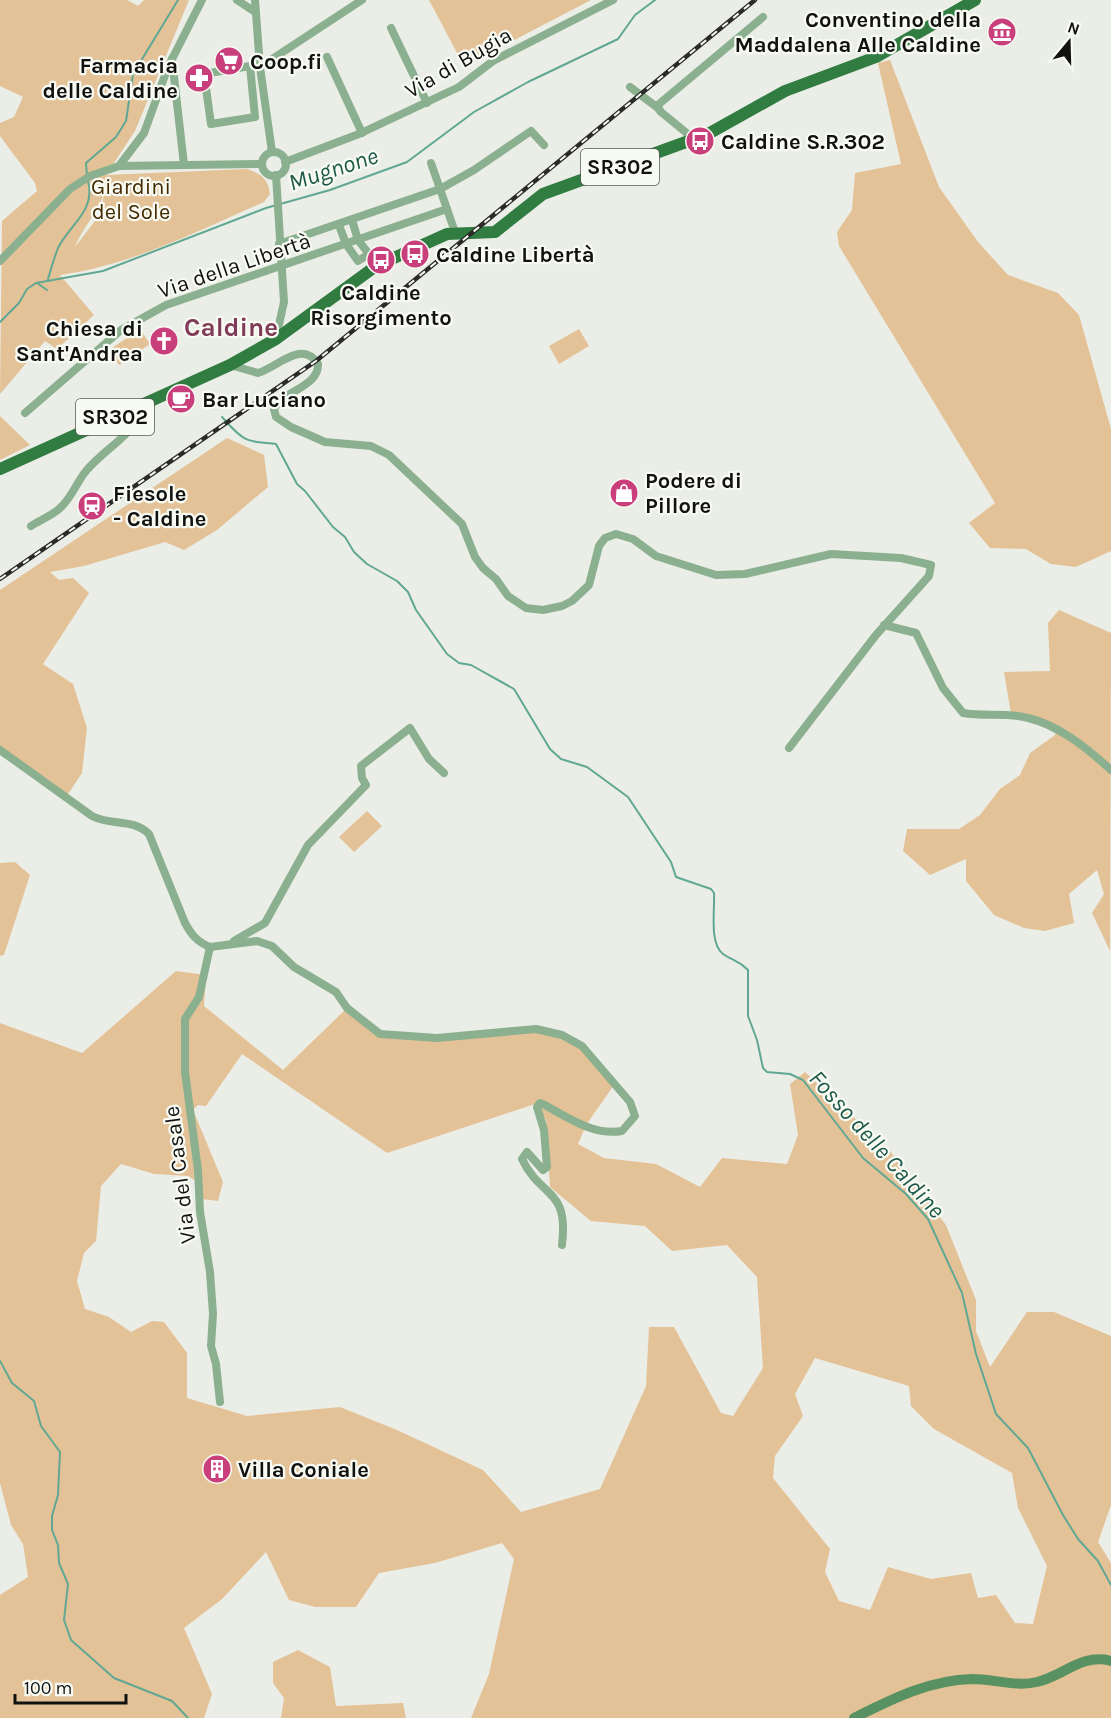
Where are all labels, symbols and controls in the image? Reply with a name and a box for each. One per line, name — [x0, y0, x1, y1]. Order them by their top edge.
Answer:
place label: Conventino della Maddalena Alle Caldine — [735, 7, 981, 58]
north arrow — [1039, 12, 1099, 72]
museum icon: Conventino della Maddalena Alle Caldine — [986, 16, 1018, 48]
text: N — [1065, 17, 1082, 39]
street label: Via di Bugia — [400, 22, 517, 104]
supermarket icon: Coop.fi — [213, 45, 245, 77]
place label: Coop.fi — [250, 49, 322, 75]
place label: Farmacia delle Caldine — [43, 53, 178, 104]
pharmacy icon: Farmacia delle Caldine — [183, 62, 215, 94]
bus stop icon: Caldine S.R.302 — [684, 125, 716, 157]
place label: Caldine S.R.302 — [721, 129, 885, 155]
water label: Mugnone — [285, 141, 381, 197]
road number: SR302 — [581, 149, 659, 185]
park label: Giardini del Sole — [91, 174, 171, 225]
street label: Via della Libertà — [155, 228, 314, 304]
bus stop icon: Caldine Libertà — [399, 238, 431, 270]
place label: Caldine Libertà — [436, 242, 595, 268]
bus stop icon: Caldine Risorgimento — [365, 244, 397, 276]
place label: Caldine Risorgimento — [310, 280, 452, 331]
district label: Caldine — [184, 312, 278, 343]
place label: Chiesa di Sant'Andrea — [16, 316, 143, 367]
church icon: Chiesa di Sant'Andrea — [148, 325, 180, 357]
cafe icon: Bar Luciano — [165, 383, 197, 415]
place label: Bar Luciano — [202, 387, 326, 413]
road number: SR302 — [76, 399, 154, 435]
place label: Podere di Pillore — [645, 468, 742, 519]
shop icon: Podere di Pillore — [608, 477, 640, 509]
place label: Fiesole - Caldine — [113, 481, 206, 532]
station icon: Fiesole - Caldine — [76, 490, 108, 522]
water label: Fosso delle Caldine — [803, 1064, 951, 1224]
street label: Via del Casale — [159, 1104, 201, 1245]
building icon: Villa Coniale — [201, 1453, 233, 1485]
place label: Villa Coniale — [238, 1457, 369, 1483]
scale bar — [15, 1667, 126, 1705]
text: 100 m — [24, 1677, 72, 1699]

